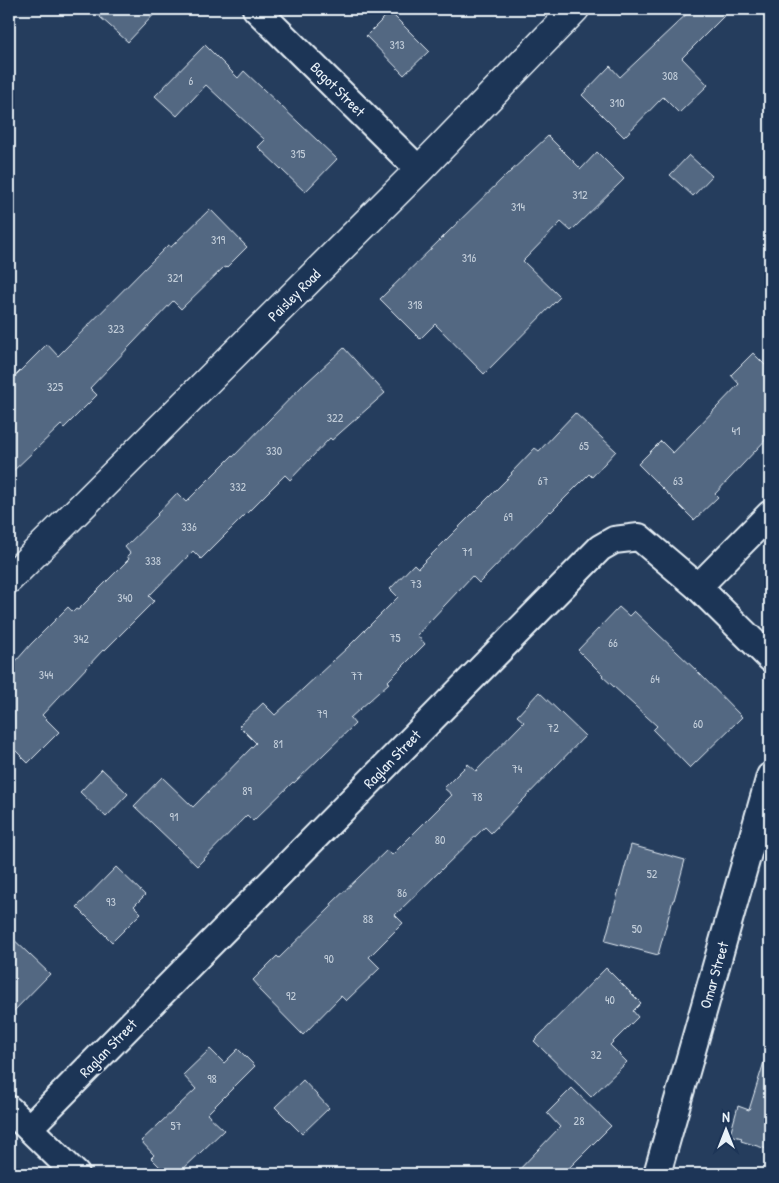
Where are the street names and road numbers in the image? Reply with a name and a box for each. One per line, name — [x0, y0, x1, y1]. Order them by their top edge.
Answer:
street label: Bagot Street — [306, 57, 371, 122]
street label: Paisley Road — [263, 264, 325, 326]
street label: Raglan Street — [359, 724, 426, 793]
street label: Omar Street — [694, 938, 734, 1011]
street label: Raglan Street — [75, 1013, 142, 1082]

